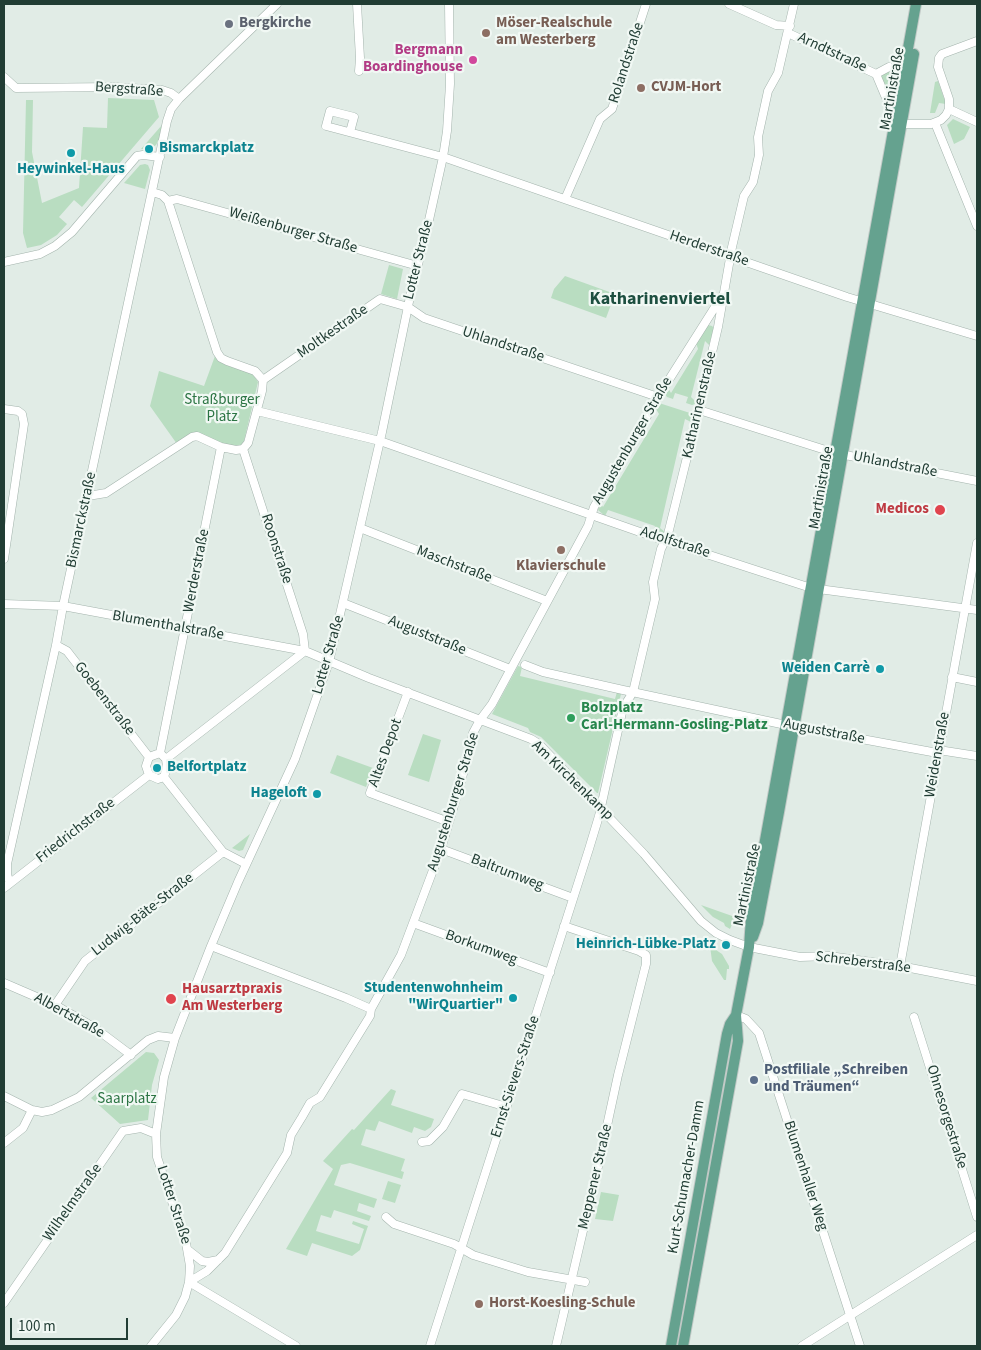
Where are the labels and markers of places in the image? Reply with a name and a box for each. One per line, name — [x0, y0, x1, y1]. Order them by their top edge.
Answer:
place label: Bergkirche — [239, 15, 311, 33]
place label: Möser-Realschule am Westerberg — [496, 15, 612, 50]
marker: Bergkirche — [223, 18, 235, 30]
marker: Möser-Realschule am Westerberg — [480, 27, 492, 39]
place label: Bergmann Boardinghouse — [363, 42, 463, 77]
marker: Bergmann Boardinghouse — [467, 54, 479, 66]
place label: CVJM-Hort — [651, 79, 721, 97]
marker: CVJM-Hort — [635, 82, 647, 94]
place label: Bismarckplatz — [159, 140, 254, 158]
marker: Bismarckplatz — [143, 143, 155, 155]
marker: Heywinkel-Haus — [65, 147, 77, 159]
place label: Heywinkel-Haus — [17, 161, 125, 179]
place label: Medicos — [876, 501, 929, 519]
marker: Medicos — [933, 503, 947, 517]
marker: Klavierschule — [555, 544, 567, 556]
place label: Klavierschule — [516, 558, 606, 576]
place label: Weiden Carrè — [782, 660, 870, 678]
marker: Weiden Carrè — [874, 663, 886, 675]
place label: Bolzplatz Carl-Hermann-Gosling-Platz — [581, 700, 768, 735]
marker: Bolzplatz Carl-Hermann-Gosling-Platz — [565, 712, 577, 724]
place label: Belfortplatz — [167, 759, 246, 777]
marker: Belfortplatz — [151, 762, 163, 774]
place label: Hageloft — [251, 785, 307, 803]
marker: Hageloft — [311, 788, 323, 800]
place label: Heinrich-Lübke-Platz — [576, 936, 716, 954]
marker: Heinrich-Lübke-Platz — [720, 939, 732, 951]
place label: Studentenwohnheim "WirQuartier" — [364, 980, 503, 1015]
place label: Hausarztpraxis Am Westerberg — [182, 981, 282, 1016]
marker: Hausarztpraxis Am Westerberg — [164, 992, 178, 1006]
marker: Studentenwohnheim "WirQuartier" — [507, 992, 519, 1004]
place label: Postfiliale „Schreiben und Träumen“ — [764, 1062, 908, 1097]
marker: Postfiliale „Schreiben und Träumen“ — [748, 1074, 760, 1086]
place label: Horst-Koesling-Schule — [489, 1295, 636, 1313]
marker: Horst-Koesling-Schule — [473, 1298, 485, 1310]

